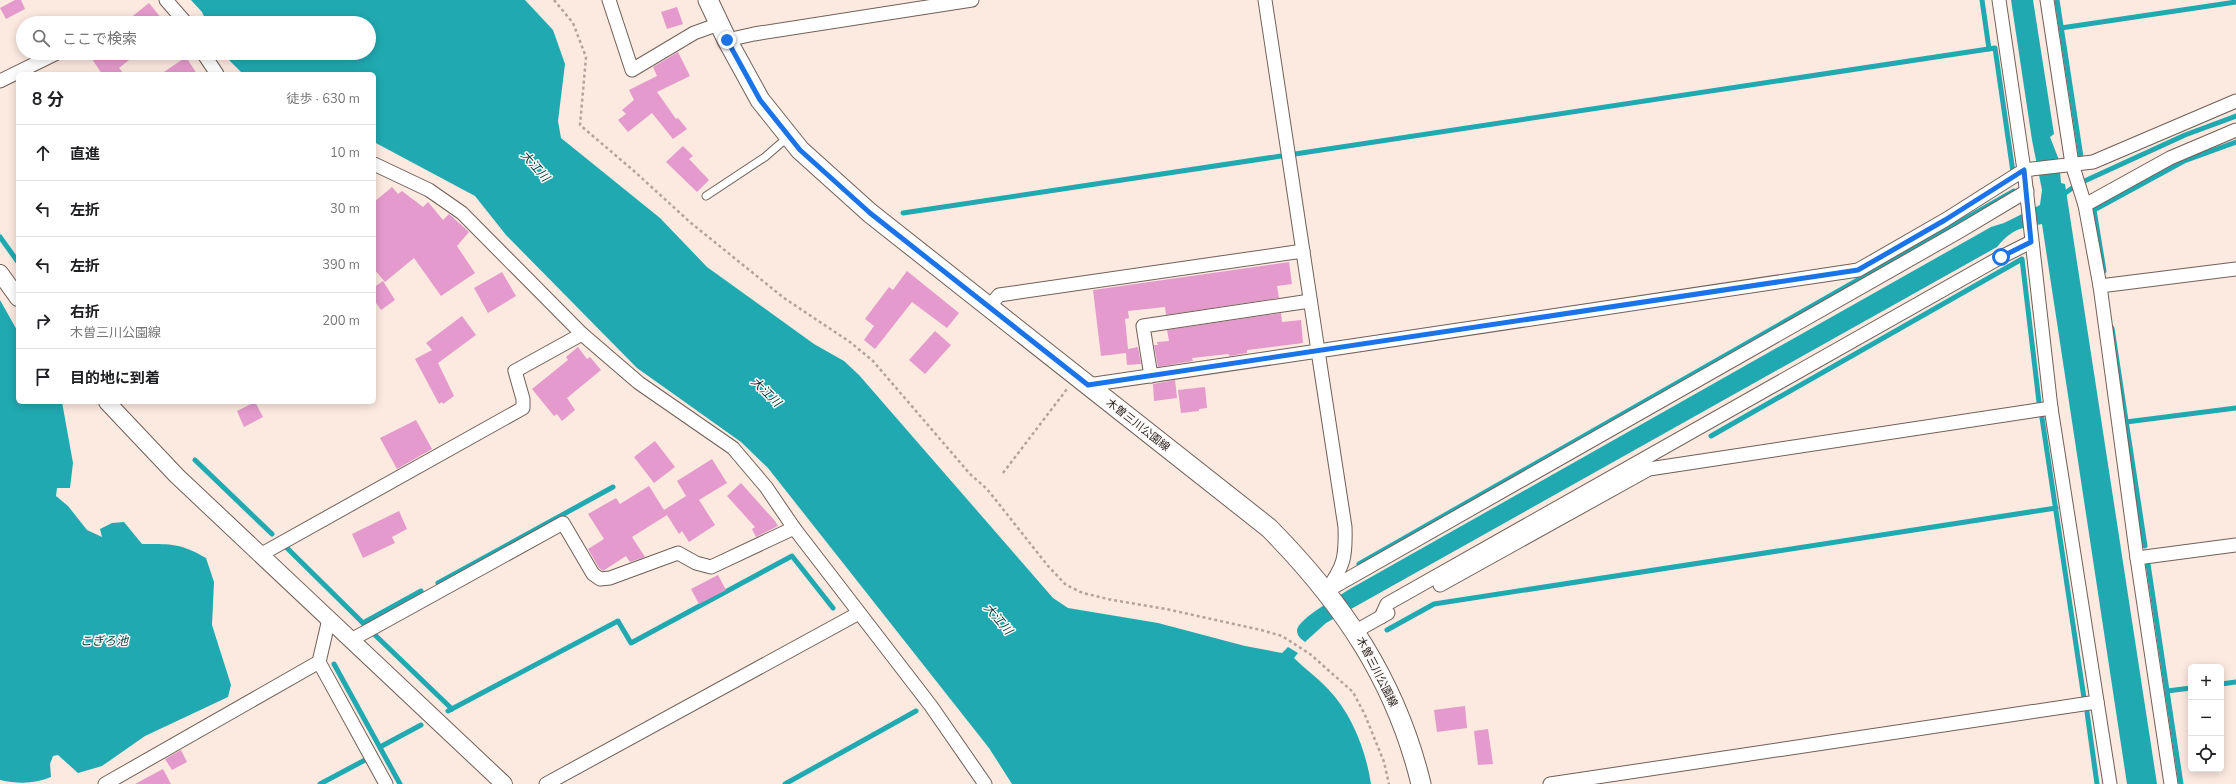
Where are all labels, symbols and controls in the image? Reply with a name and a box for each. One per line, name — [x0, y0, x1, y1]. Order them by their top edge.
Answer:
search box — [16, 16, 376, 60]
icon: search — [30, 27, 52, 49]
text: ここで検索 — [62, 29, 137, 49]
route end — [718, 31, 736, 49]
text: 8 分 — [32, 88, 64, 111]
text: 徒歩 · 630 m — [286, 90, 360, 108]
icon: ahead — [32, 142, 54, 164]
text: 直進 — [70, 144, 100, 164]
text: 10 m — [330, 144, 360, 162]
water label: 大江川 — [517, 147, 554, 186]
icon: left — [32, 198, 54, 220]
text: 左折 — [70, 200, 100, 220]
text: 30 m — [330, 200, 360, 218]
route start — [1992, 248, 2010, 266]
icon: left — [32, 254, 54, 276]
text: 左折 — [70, 256, 100, 276]
text: 390 m — [322, 256, 360, 274]
text: 右折 — [70, 302, 100, 322]
icon: right — [32, 310, 54, 332]
text: 200 m — [322, 312, 360, 330]
text: 木曽三川公園線 — [70, 324, 161, 342]
icon: arrive — [32, 366, 54, 388]
text: 目的地に到着 — [70, 368, 160, 388]
water label: 大江川 — [747, 374, 786, 412]
street label: 木曽三川公園線 — [1103, 395, 1173, 455]
water label: 大江川 — [980, 600, 1017, 639]
water label: こぎろ池 — [80, 633, 129, 649]
street label: 木曽三川公園線 — [1353, 634, 1401, 710]
map controls — [2188, 664, 2224, 772]
button: + — [2188, 664, 2224, 700]
button: − — [2188, 700, 2224, 736]
button: locate — [2188, 736, 2224, 772]

